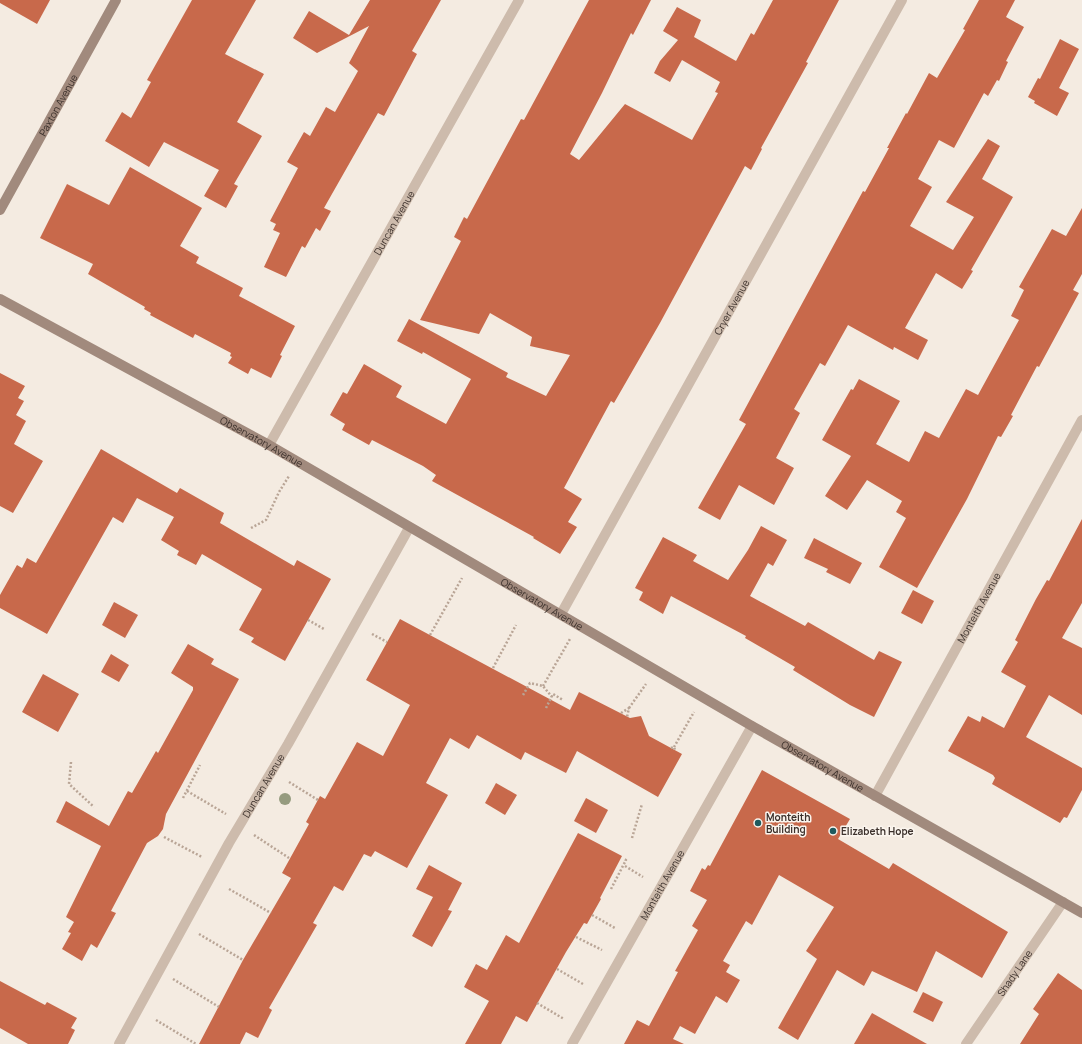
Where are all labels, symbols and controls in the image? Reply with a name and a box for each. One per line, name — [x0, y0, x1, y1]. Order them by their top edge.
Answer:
street label: Paxton Avenue — [35, 71, 81, 138]
street label: Duncan Avenue — [370, 188, 418, 257]
street label: Cryer Avenue — [710, 277, 753, 337]
street label: Observatory Avenue — [218, 413, 306, 470]
street label: Monteith Avenue — [954, 570, 1004, 645]
street label: Observatory Avenue — [498, 574, 586, 633]
street label: Observatory Avenue — [779, 737, 867, 795]
street label: Duncan Avenue — [239, 751, 288, 820]
place label: Monteith Building — [766, 810, 810, 836]
marker: Monteith Building — [753, 818, 763, 828]
place label: Elizabeth Hope — [841, 824, 914, 838]
marker: Elizabeth Hope — [828, 826, 838, 836]
street label: Monteith Avenue — [637, 847, 688, 922]
street label: Shady Lane — [994, 947, 1035, 999]

